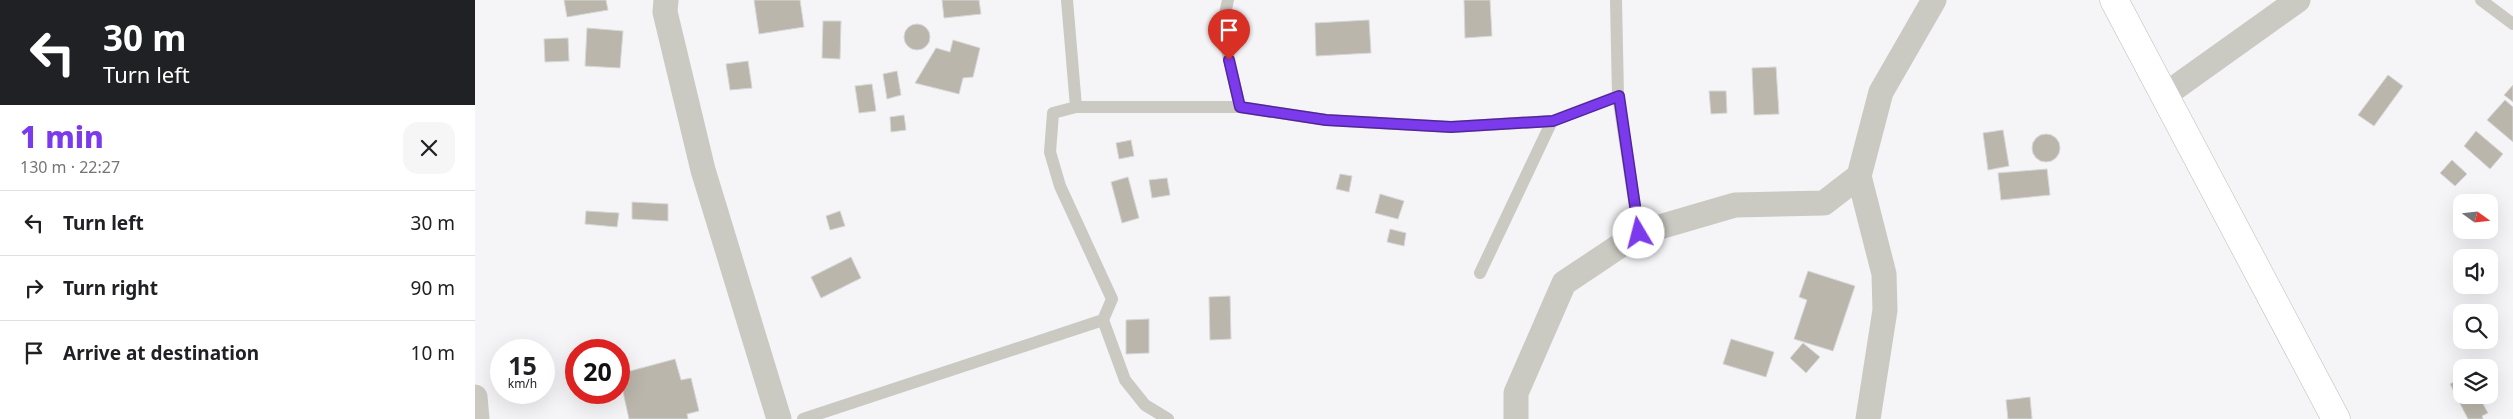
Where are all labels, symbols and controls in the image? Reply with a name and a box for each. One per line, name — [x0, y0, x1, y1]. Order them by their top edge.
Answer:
pin — [1208, 9, 1250, 60]
text: 30 m — [103, 14, 186, 61]
icon: arrive — [1215, 16, 1243, 44]
icon: left — [20, 20, 85, 85]
text: Turn left — [103, 59, 190, 89]
text: 1 min — [20, 116, 104, 157]
button: close — [403, 122, 455, 174]
text: 130 m · 22:27 — [20, 156, 120, 178]
north arrow — [2453, 194, 2497, 239]
map controls — [2453, 194, 2498, 404]
position arrow — [1612, 206, 1664, 258]
icon: left — [20, 209, 48, 237]
text: Turn left — [63, 210, 144, 236]
text: 30 m — [411, 210, 455, 236]
button: sound — [2453, 249, 2498, 294]
icon: right — [20, 274, 48, 302]
text: Turn right — [63, 275, 158, 301]
text: 90 m — [411, 275, 455, 301]
button: search — [2453, 304, 2498, 349]
icon: arrive — [20, 339, 48, 367]
speed limit sign: 20 — [565, 339, 630, 404]
text: Arrive at destination — [63, 340, 259, 366]
text: 10 m — [411, 340, 455, 366]
text: 15 — [508, 348, 537, 382]
button: layers — [2453, 359, 2498, 404]
text: km/h — [508, 375, 537, 392]

